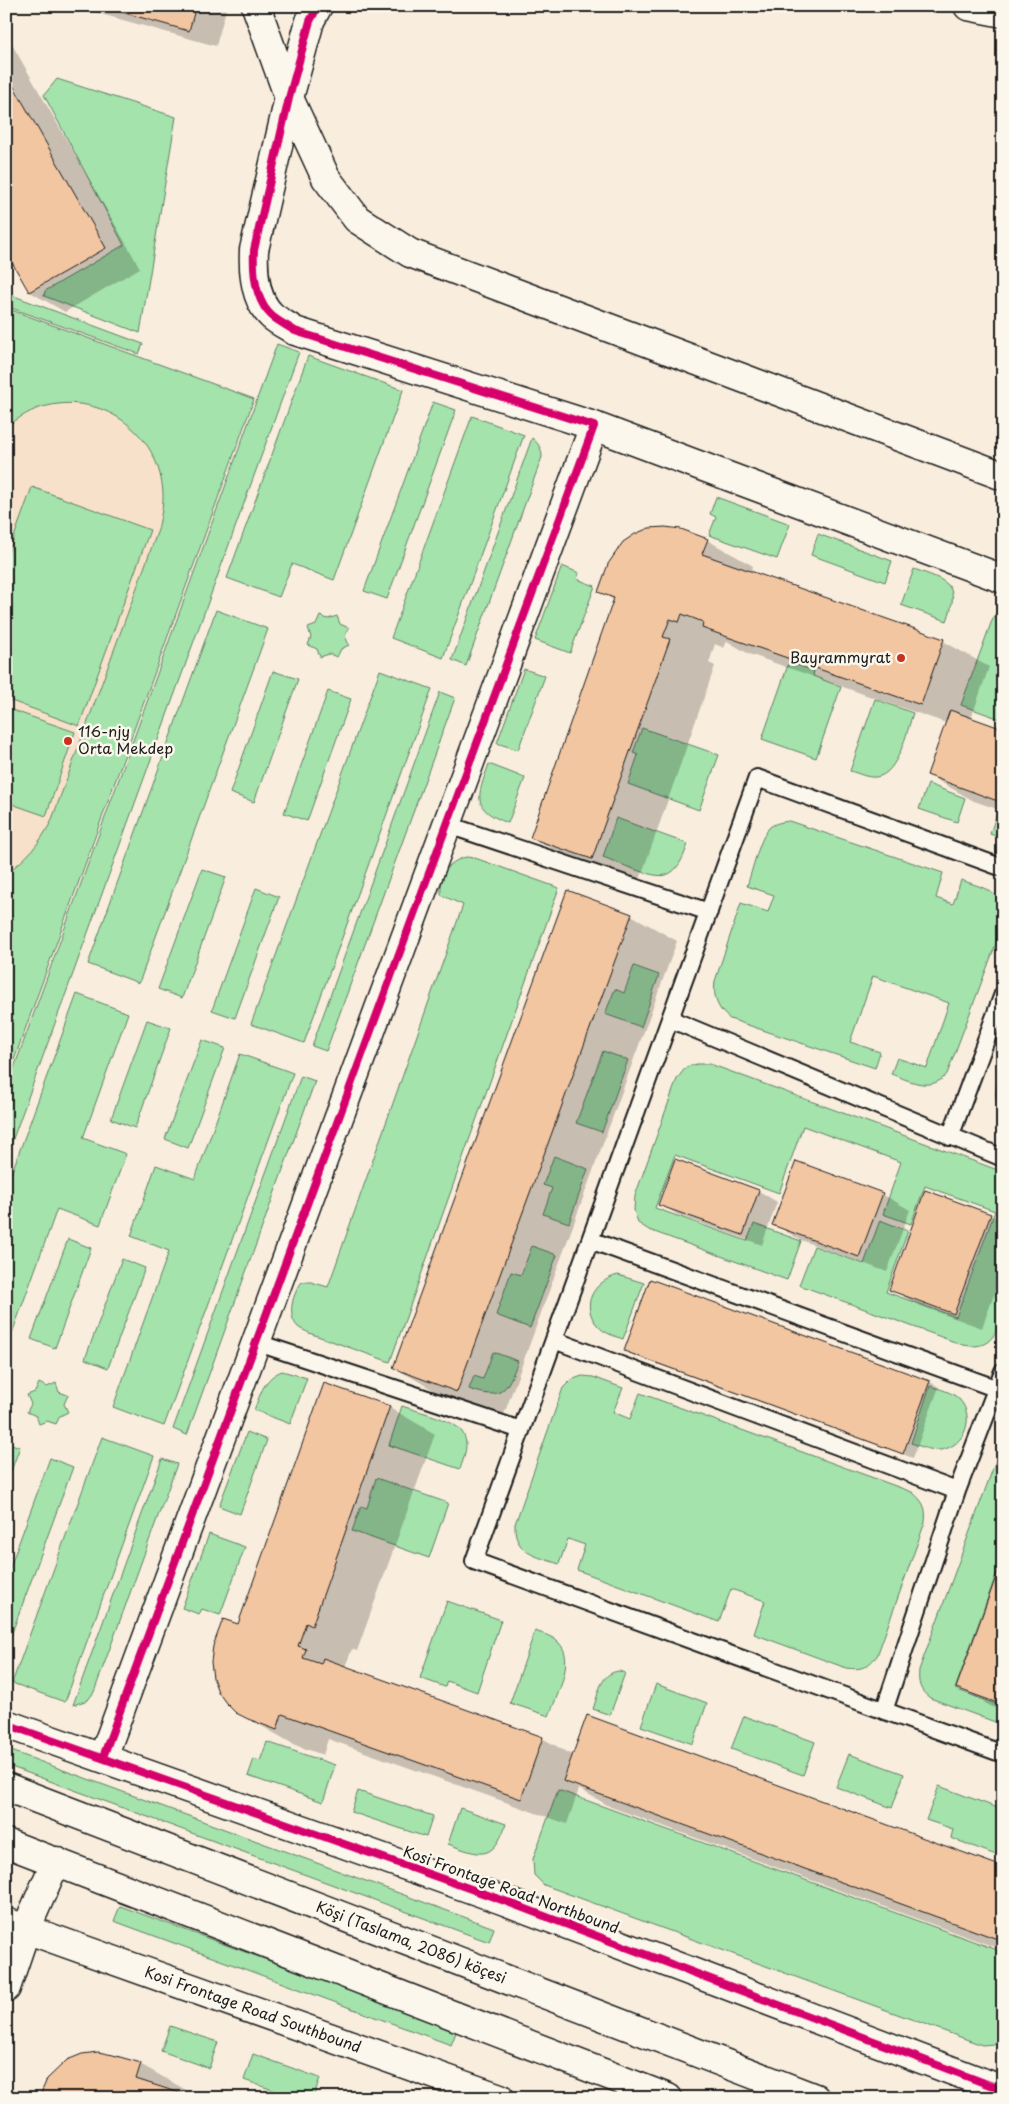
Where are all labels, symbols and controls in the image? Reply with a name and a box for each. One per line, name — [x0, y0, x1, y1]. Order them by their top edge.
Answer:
place label: Bayrammyrat — [790, 645, 891, 668]
marker: Bayrammyrat — [895, 652, 907, 664]
place label: 116-njy Orta Mekdep — [78, 719, 173, 759]
marker: 116-njy Orta Mekdep — [62, 735, 74, 747]
street label: Kosi Frontage Road Northbound — [400, 1839, 623, 1938]
street label: Köşi (Taslama, 2086) köçesi — [313, 1894, 510, 1988]
street label: Kosi Frontage Road Southbound — [142, 1959, 365, 2058]

